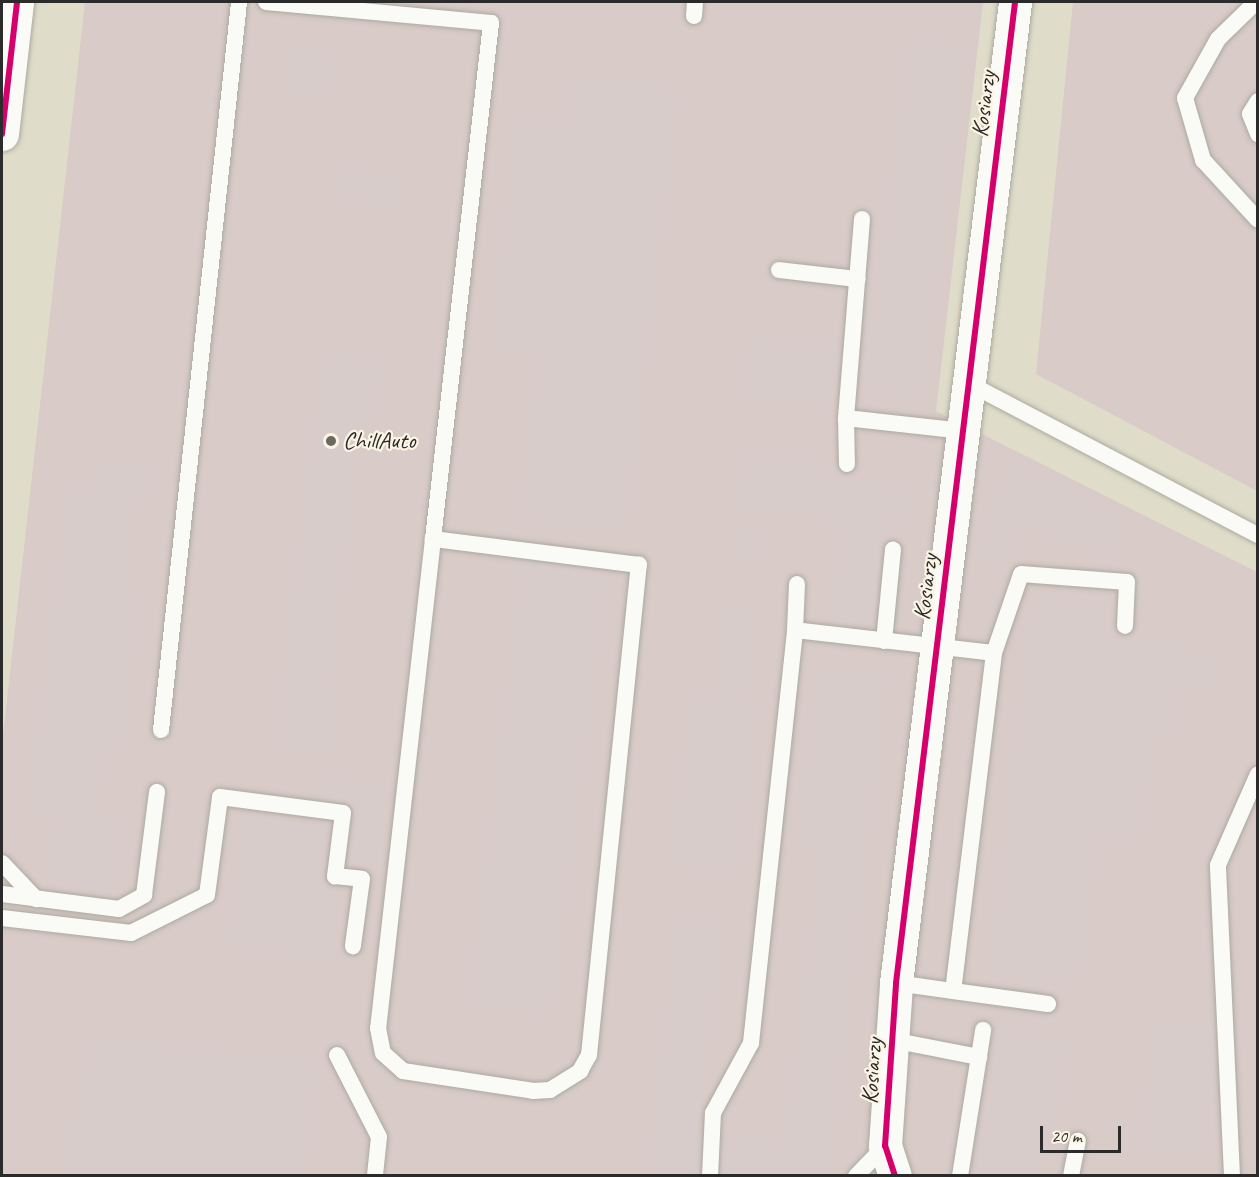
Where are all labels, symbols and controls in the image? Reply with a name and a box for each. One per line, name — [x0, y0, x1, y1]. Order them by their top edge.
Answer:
street label: Kosiarzy — [966, 69, 1002, 139]
place label: ChillAuto — [343, 427, 415, 455]
marker: ChillAuto — [324, 434, 338, 448]
street label: Kosiarzy — [908, 552, 944, 622]
street label: Kosiarzy — [855, 1037, 889, 1105]
scale bar — [1043, 1114, 1124, 1152]
text: 20 m — [1051, 1125, 1082, 1147]

